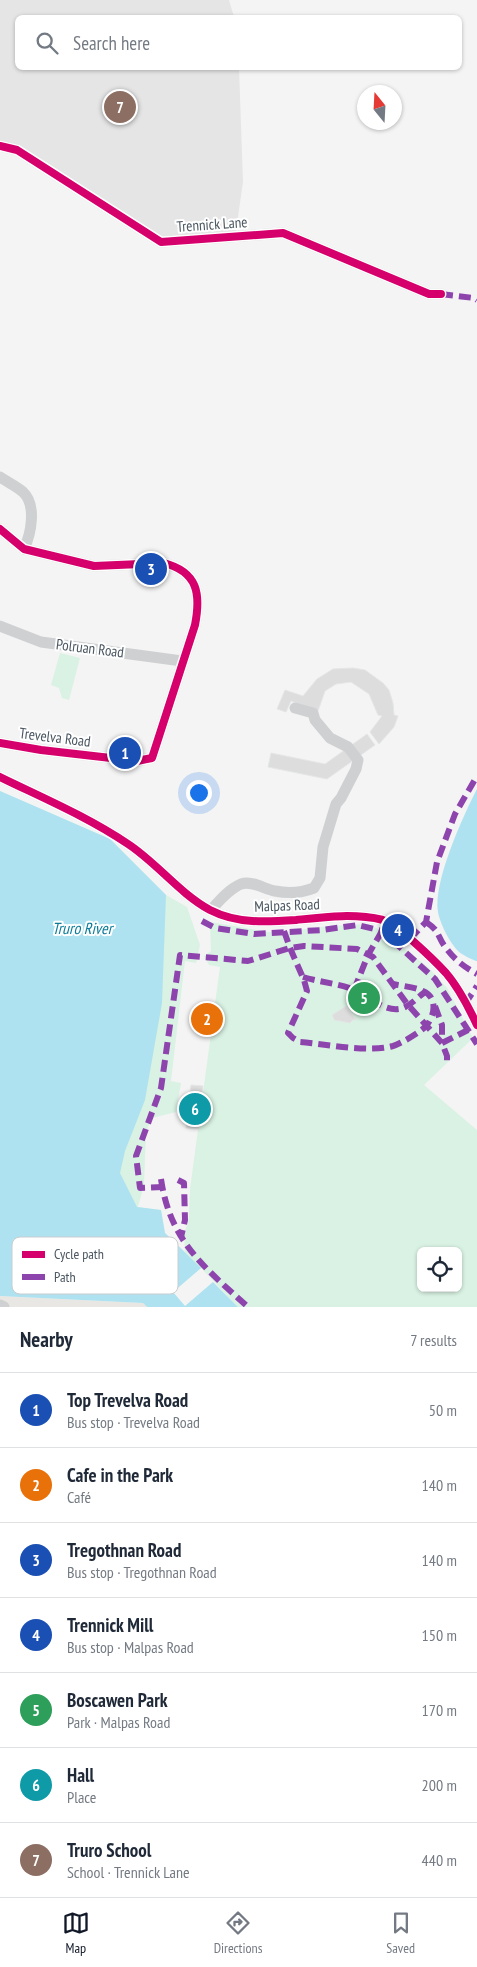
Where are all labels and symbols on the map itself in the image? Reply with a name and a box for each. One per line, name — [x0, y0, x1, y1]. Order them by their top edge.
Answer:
north arrow — [357, 85, 402, 130]
pin: 7 — [104, 88, 136, 126]
street label: Trennick Lane — [176, 212, 248, 236]
pin: 3 — [135, 550, 167, 588]
street label: Polruan Road — [55, 634, 125, 662]
street label: Trevelva Road — [18, 723, 92, 751]
pin: 1 — [109, 734, 141, 772]
your location — [186, 780, 212, 806]
street label: Malpas Road — [254, 894, 320, 916]
pin: 4 — [382, 911, 414, 949]
water label: Truro River — [52, 918, 115, 938]
pin: 5 — [348, 979, 380, 1017]
pin: 2 — [191, 1000, 223, 1038]
pin: 6 — [179, 1090, 211, 1128]
legend — [12, 1237, 178, 1294]
text: Cycle path — [54, 1245, 104, 1263]
text: Path — [54, 1268, 76, 1286]

